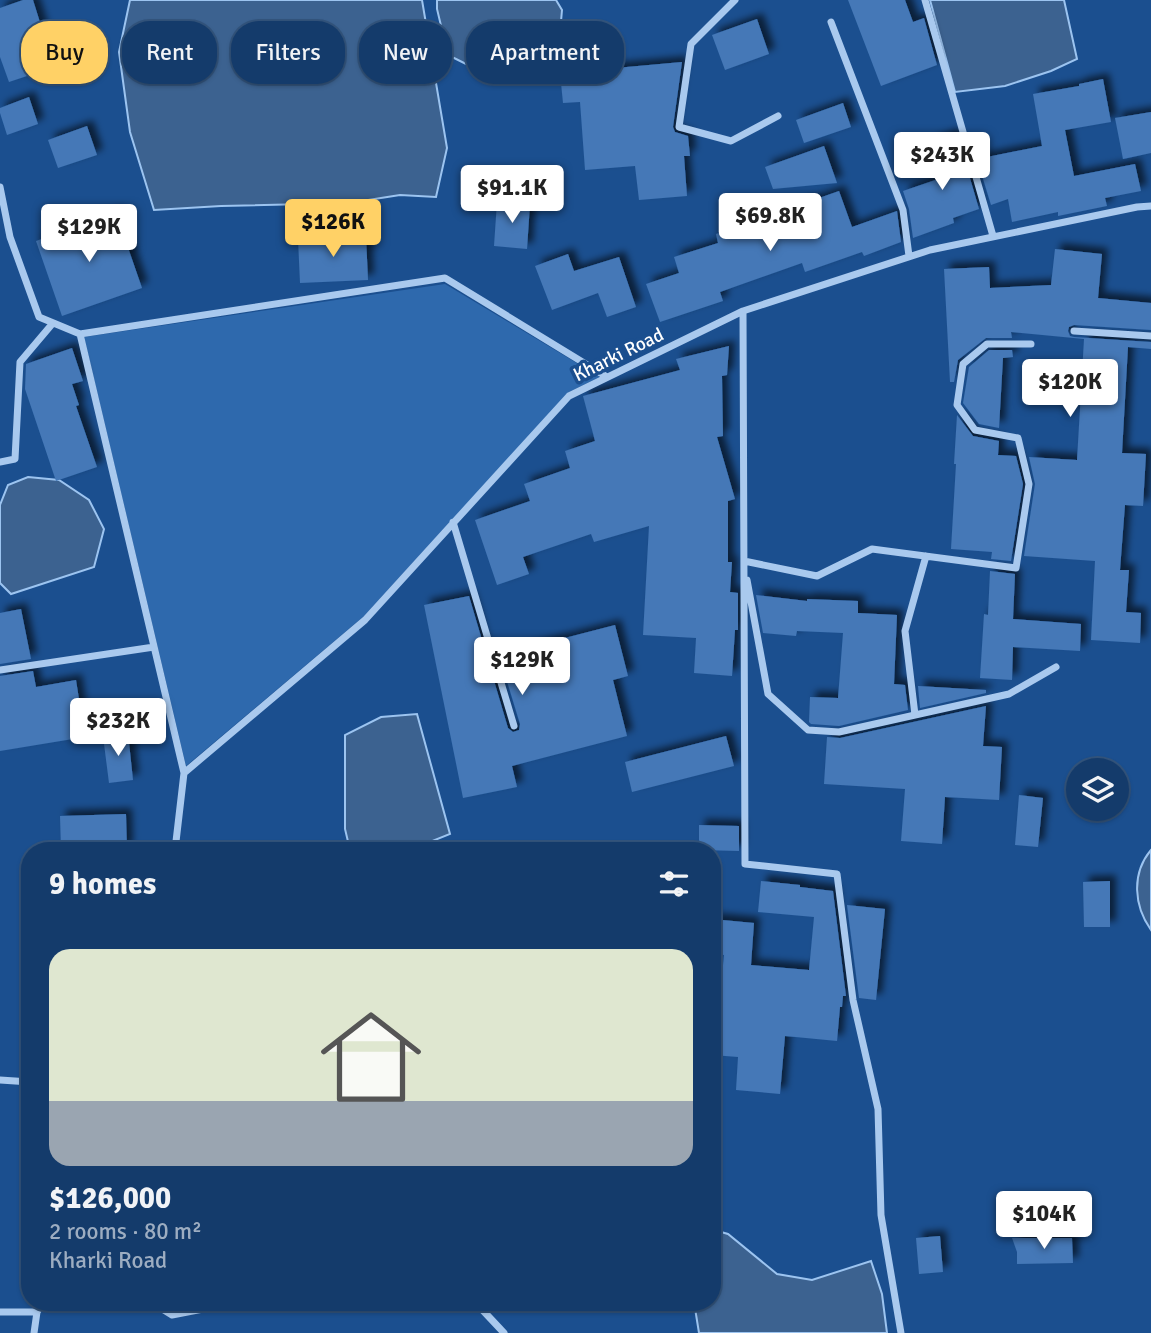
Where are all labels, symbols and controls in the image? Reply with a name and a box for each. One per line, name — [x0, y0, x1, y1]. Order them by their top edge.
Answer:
chip: Buy — [21, 21, 108, 84]
chip: Rent — [122, 21, 217, 84]
chip: Filters — [231, 21, 345, 84]
chip: New — [359, 21, 452, 84]
chip: Apartment — [466, 21, 624, 84]
pin: $243K — [893, 132, 991, 192]
text: $243K — [910, 140, 974, 169]
pin: $91.1K — [455, 166, 569, 225]
text: $91.1K — [477, 173, 547, 202]
pin: $69.8K — [713, 194, 827, 253]
pin: $126K — [284, 200, 382, 259]
text: $69.8K — [735, 201, 805, 230]
pin: $129K — [40, 204, 138, 264]
text: $126K — [301, 207, 365, 236]
text: $129K — [57, 212, 121, 241]
street label: Kharki Road — [569, 323, 668, 387]
pin: $120K — [1021, 360, 1119, 419]
text: $120K — [1038, 367, 1102, 396]
pin: $129K — [473, 638, 571, 697]
text: $129K — [490, 645, 554, 674]
pin: $232K — [69, 698, 167, 758]
text: $232K — [86, 706, 150, 735]
map controls — [1066, 758, 1129, 821]
button: layers — [1066, 758, 1129, 821]
icon: filters — [655, 865, 693, 903]
text: 9 homes — [49, 866, 156, 903]
icon: home — [308, 994, 434, 1120]
text: $126,000 — [49, 1180, 171, 1217]
pin: $104K — [995, 1192, 1093, 1251]
text: $104K — [1012, 1199, 1076, 1228]
text: 2 rooms · 80 m² — [49, 1217, 202, 1246]
text: Kharki Road — [49, 1246, 167, 1275]

